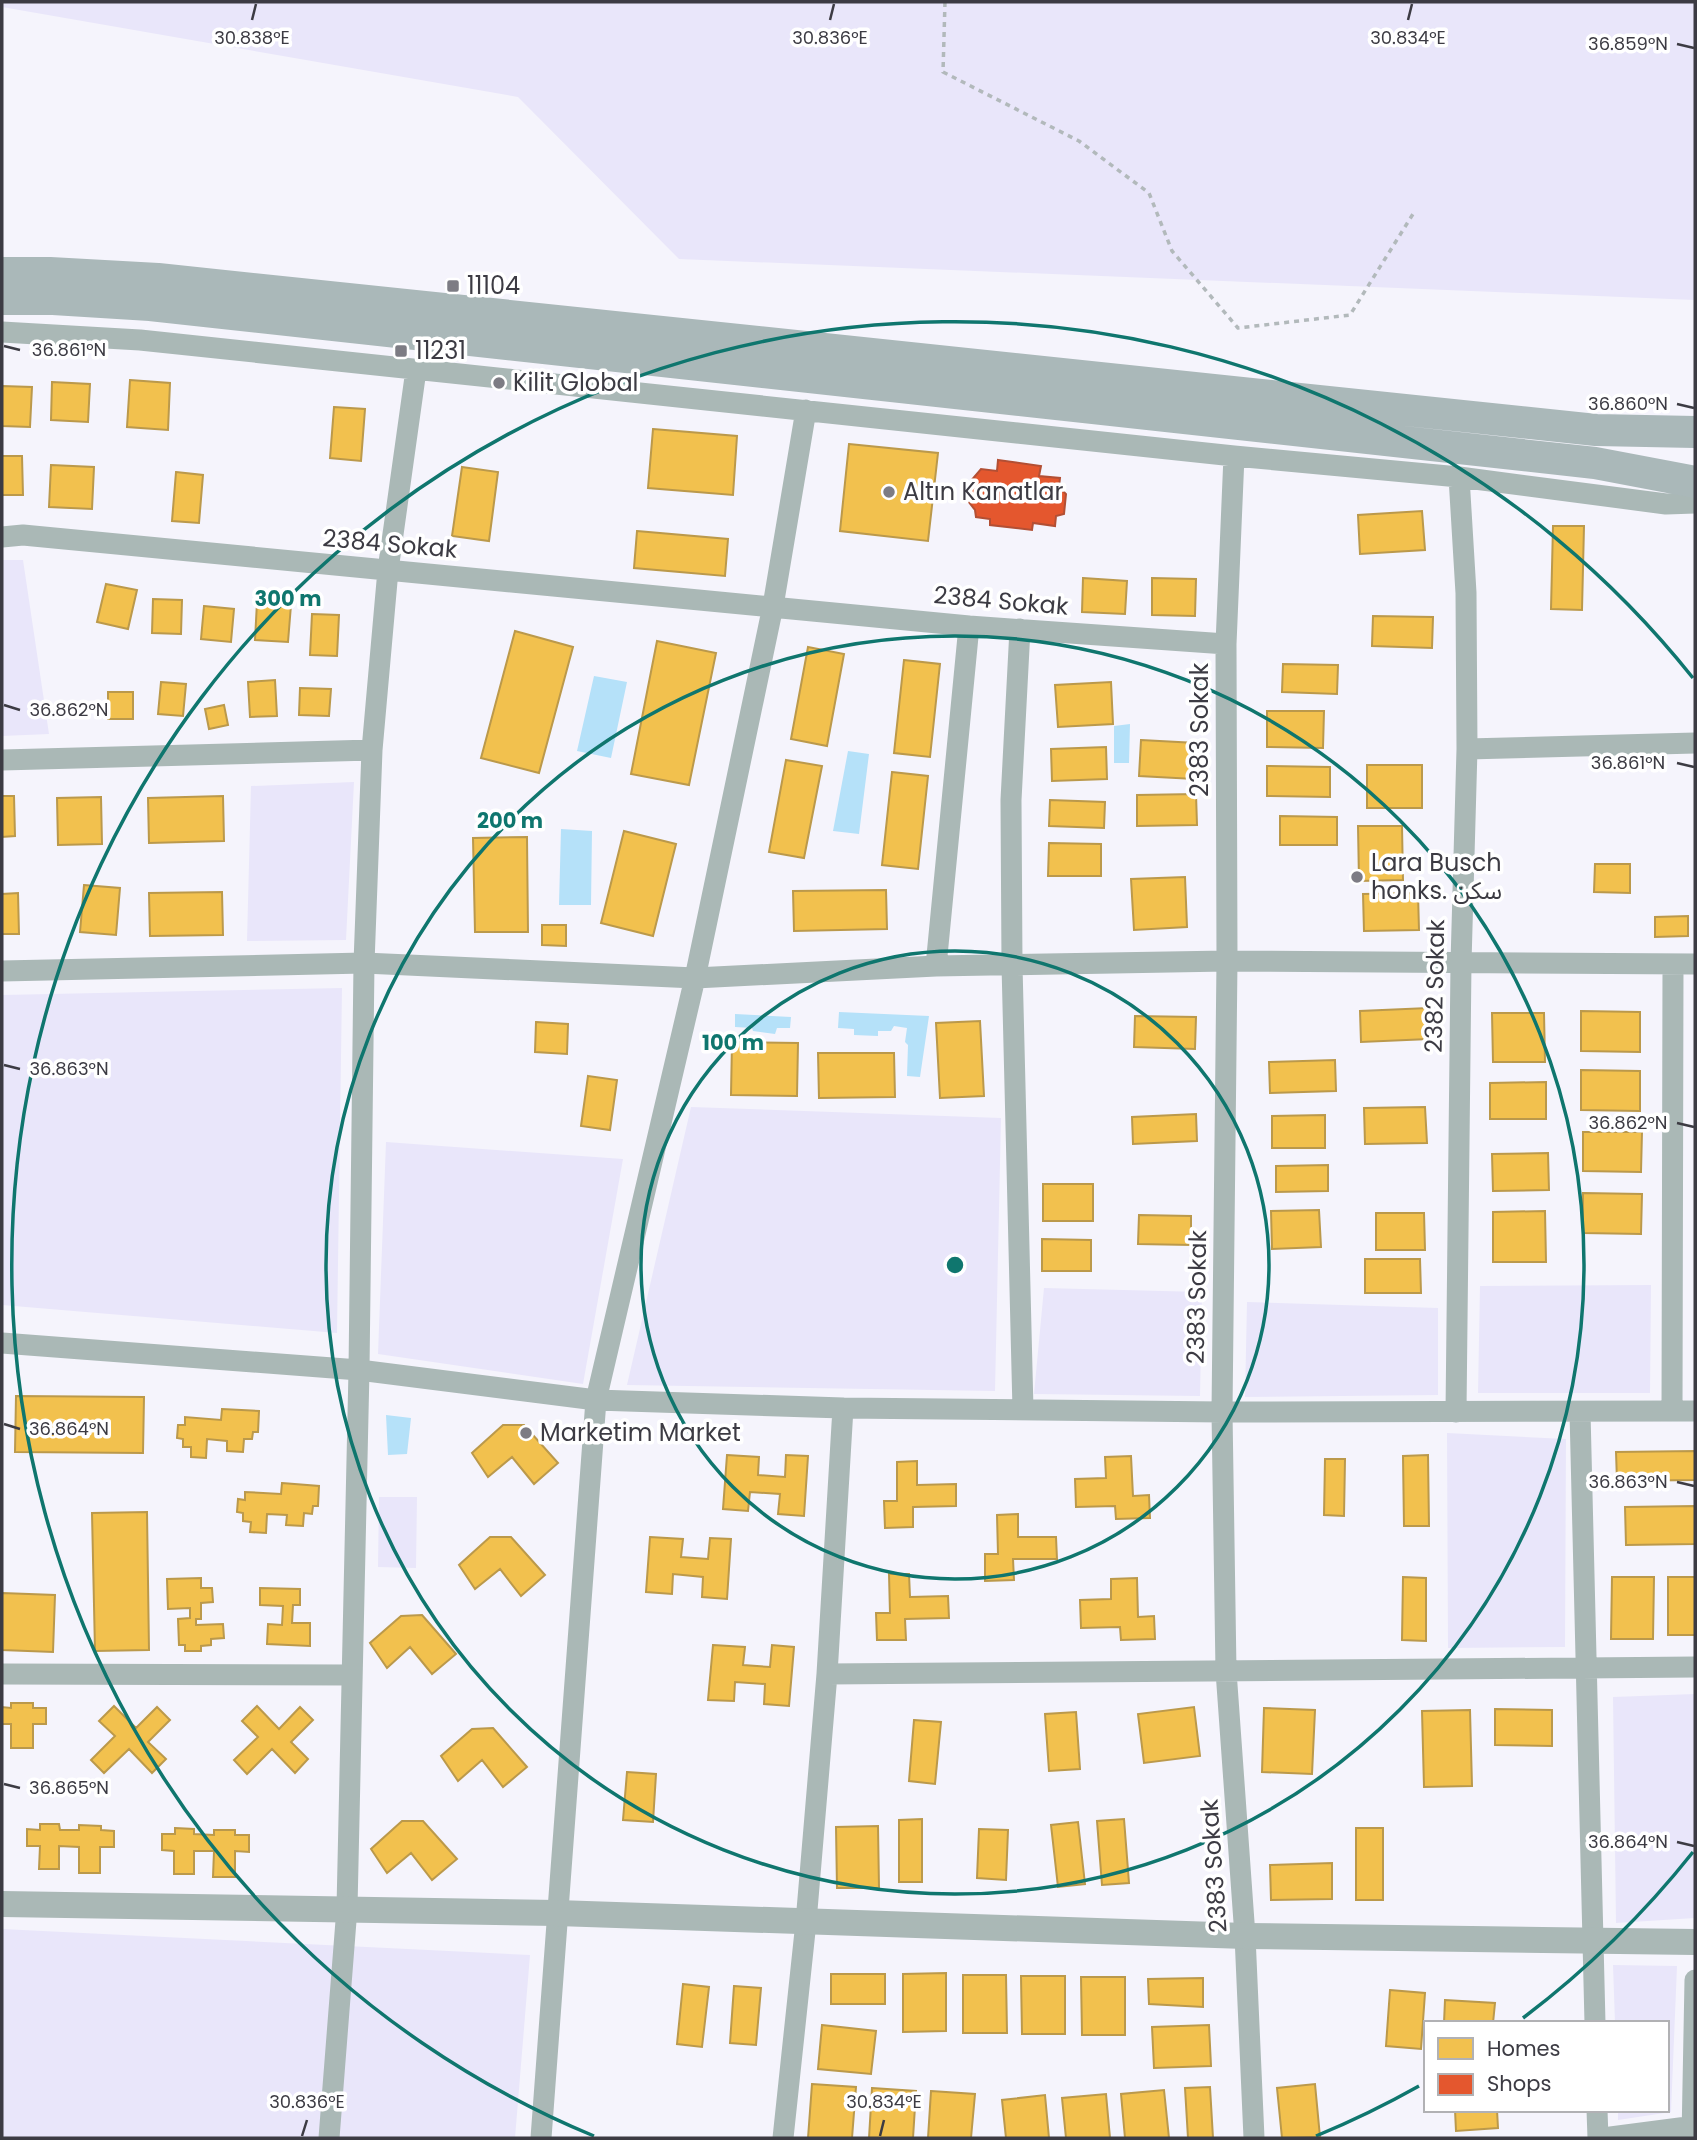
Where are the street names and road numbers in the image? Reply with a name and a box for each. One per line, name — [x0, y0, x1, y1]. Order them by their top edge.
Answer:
street label: 2384 Sokak — [321, 521, 459, 566]
street label: 2384 Sokak — [932, 578, 1070, 623]
street label: 2383 Sokak — [1183, 662, 1216, 797]
street label: 2382 Sokak — [1417, 918, 1452, 1053]
street label: 2383 Sokak — [1179, 1229, 1214, 1364]
street label: 2383 Sokak — [1192, 1797, 1235, 1934]

